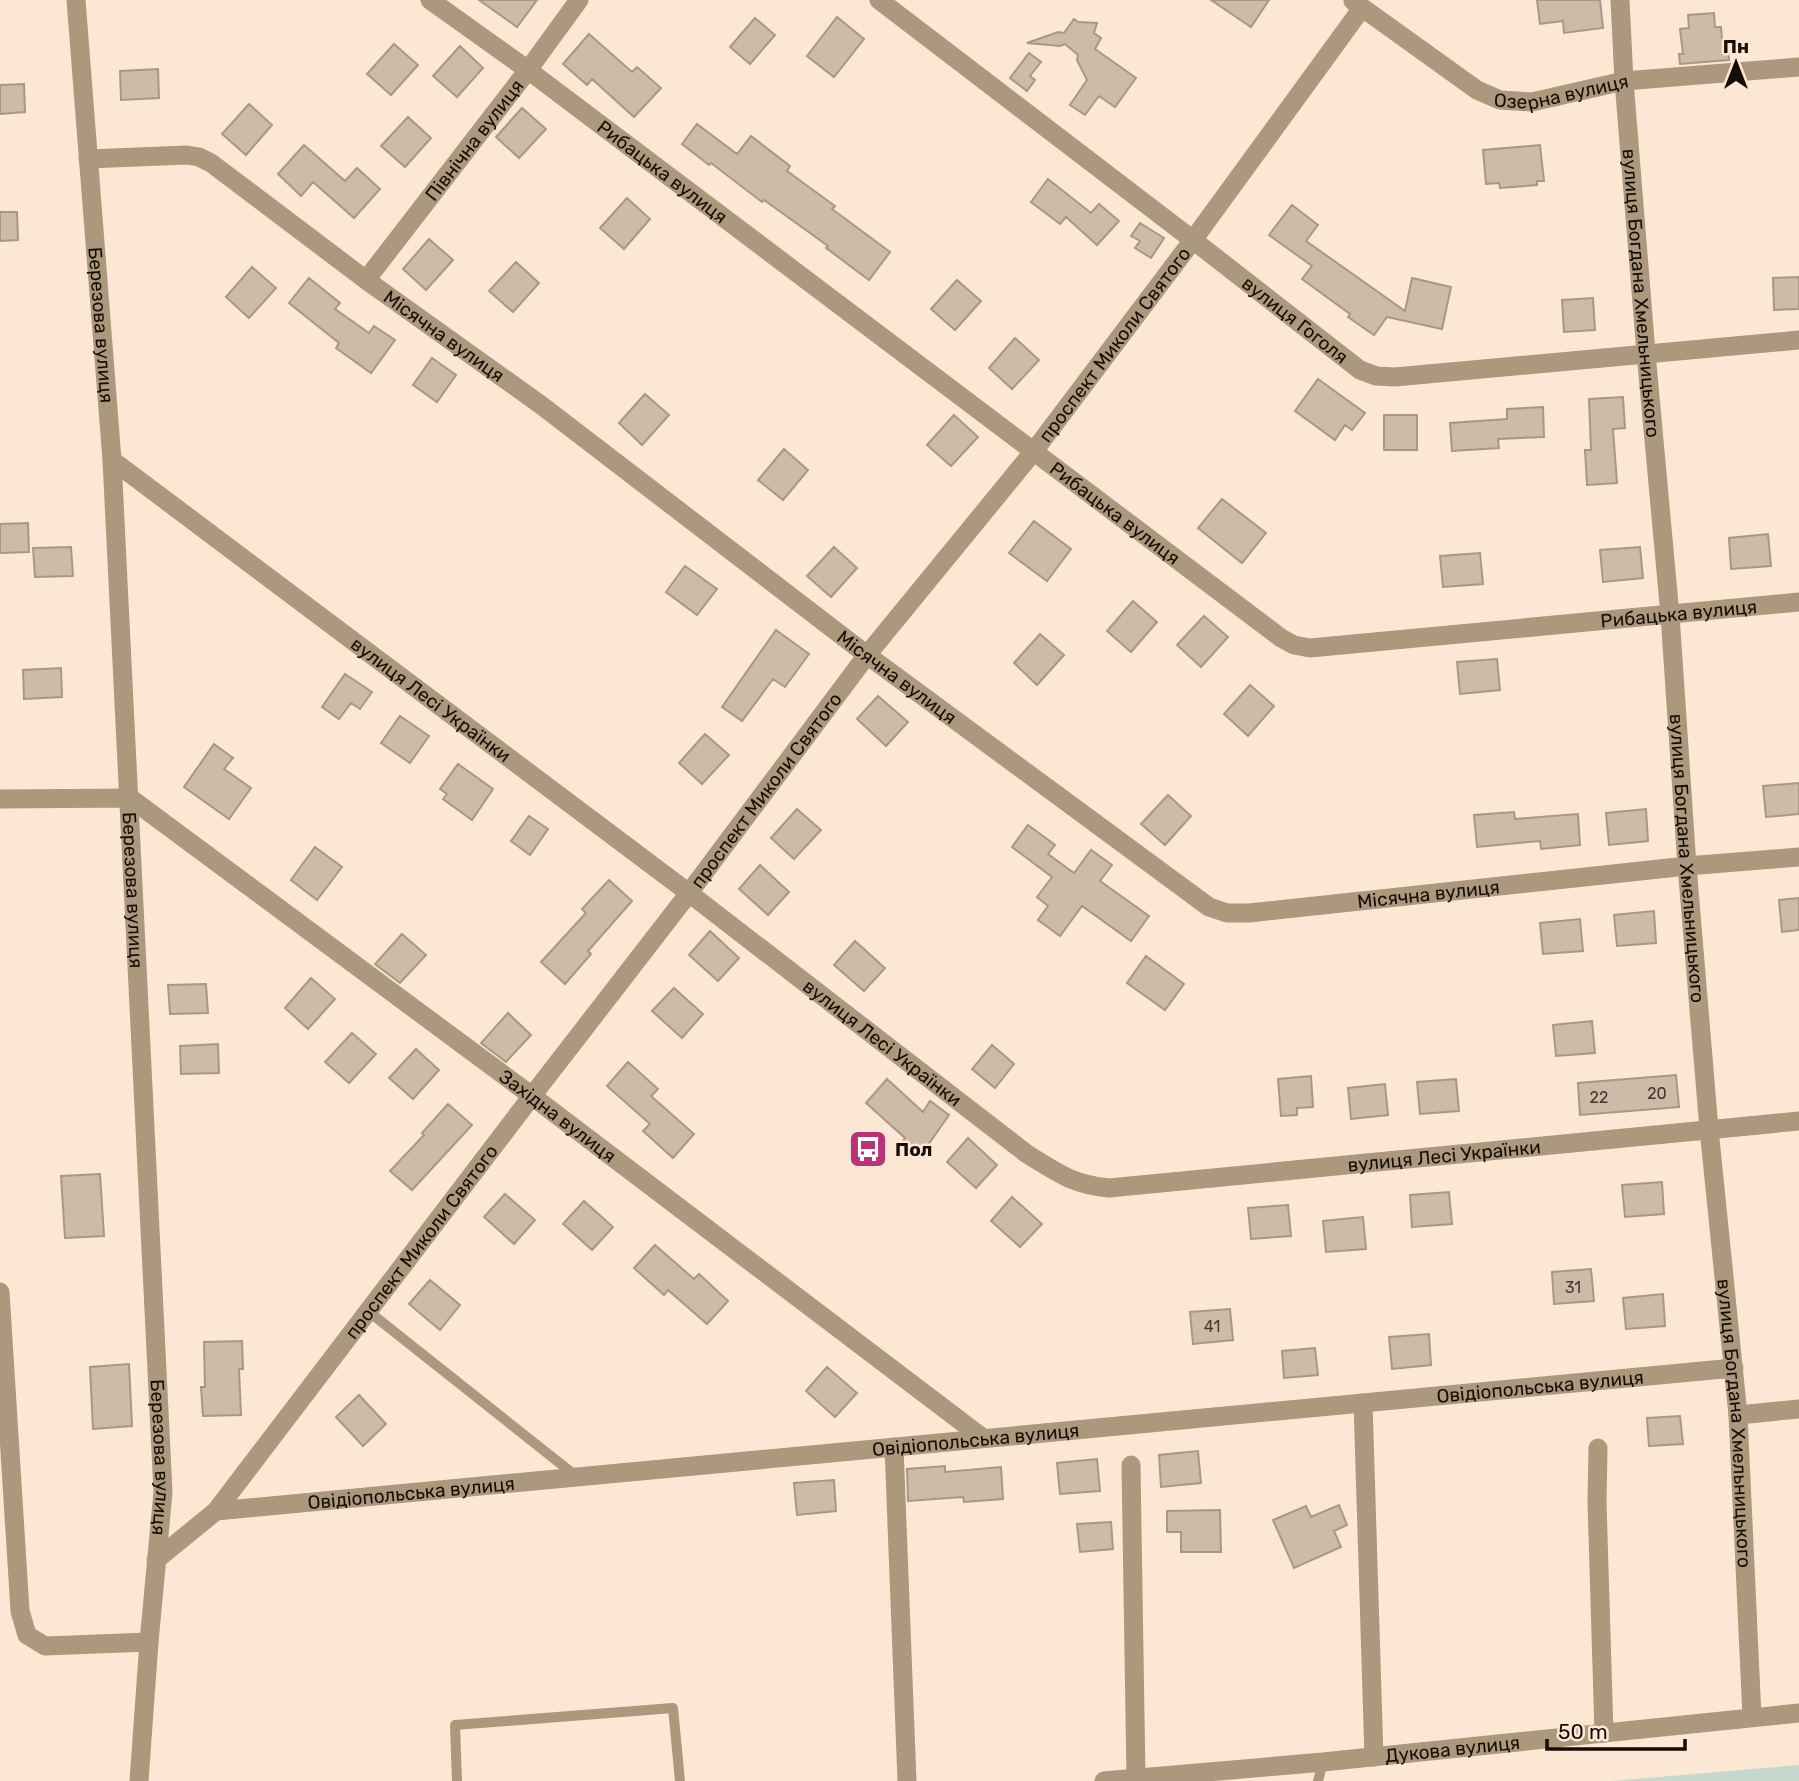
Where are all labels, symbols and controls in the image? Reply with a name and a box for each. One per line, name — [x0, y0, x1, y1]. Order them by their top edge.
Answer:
north arrow — [1701, 28, 1771, 98]
text: Пн — [1723, 35, 1749, 58]
street label: Озерна вулиця — [1493, 69, 1631, 115]
street label: Північна вулиця — [420, 75, 529, 206]
street label: Рибацька вулиця — [593, 115, 732, 228]
street label: вулиця Богдана Хмельницького — [1618, 148, 1665, 439]
street label: проспект Миколи Святого — [1034, 243, 1196, 447]
street label: Березова вулиця — [83, 246, 119, 404]
street label: вулиця Гоголя — [1237, 272, 1353, 369]
street label: Місячна вулиця — [379, 285, 509, 387]
street label: Рибацька вулиця — [1045, 457, 1185, 570]
street label: Рибацька вулиця — [1599, 595, 1758, 633]
street label: Місячна вулиця — [833, 625, 961, 729]
street label: вулиця Лесі Українки — [346, 632, 515, 767]
street label: проспект Миколи Святого — [686, 688, 847, 893]
street label: вулиця Богдана Хмельницького — [1665, 713, 1709, 1004]
street label: Березова вулиця — [117, 811, 148, 969]
street label: Місячна вулиця — [1356, 875, 1501, 913]
street label: вулиця Лесі Українки — [798, 974, 966, 1111]
street label: Західна вулиця — [495, 1065, 621, 1168]
house number: 20 — [1647, 1084, 1667, 1103]
house number: 22 — [1590, 1088, 1608, 1107]
bus stop icon: Пол — [847, 1128, 889, 1170]
street label: вулиця Лесі Українки — [1346, 1135, 1542, 1177]
place label: Пол — [895, 1138, 933, 1161]
street label: проспект Миколи Святого — [340, 1140, 503, 1344]
house number: 31 — [1565, 1278, 1581, 1297]
street label: вулиця Богдана Хмельницького — [1712, 1278, 1756, 1568]
house number: 41 — [1204, 1317, 1220, 1336]
street label: Овідіопольська вулиця — [1435, 1366, 1645, 1408]
street label: Березова вулиця — [145, 1379, 174, 1536]
street label: Овідіопольська вулиця — [871, 1419, 1080, 1461]
street label: Овідіопольська вулиця — [306, 1472, 516, 1514]
scale bar — [1547, 1708, 1685, 1752]
text: 50 m — [1558, 1719, 1608, 1744]
street label: Дукова вулиця — [1384, 1731, 1521, 1768]

